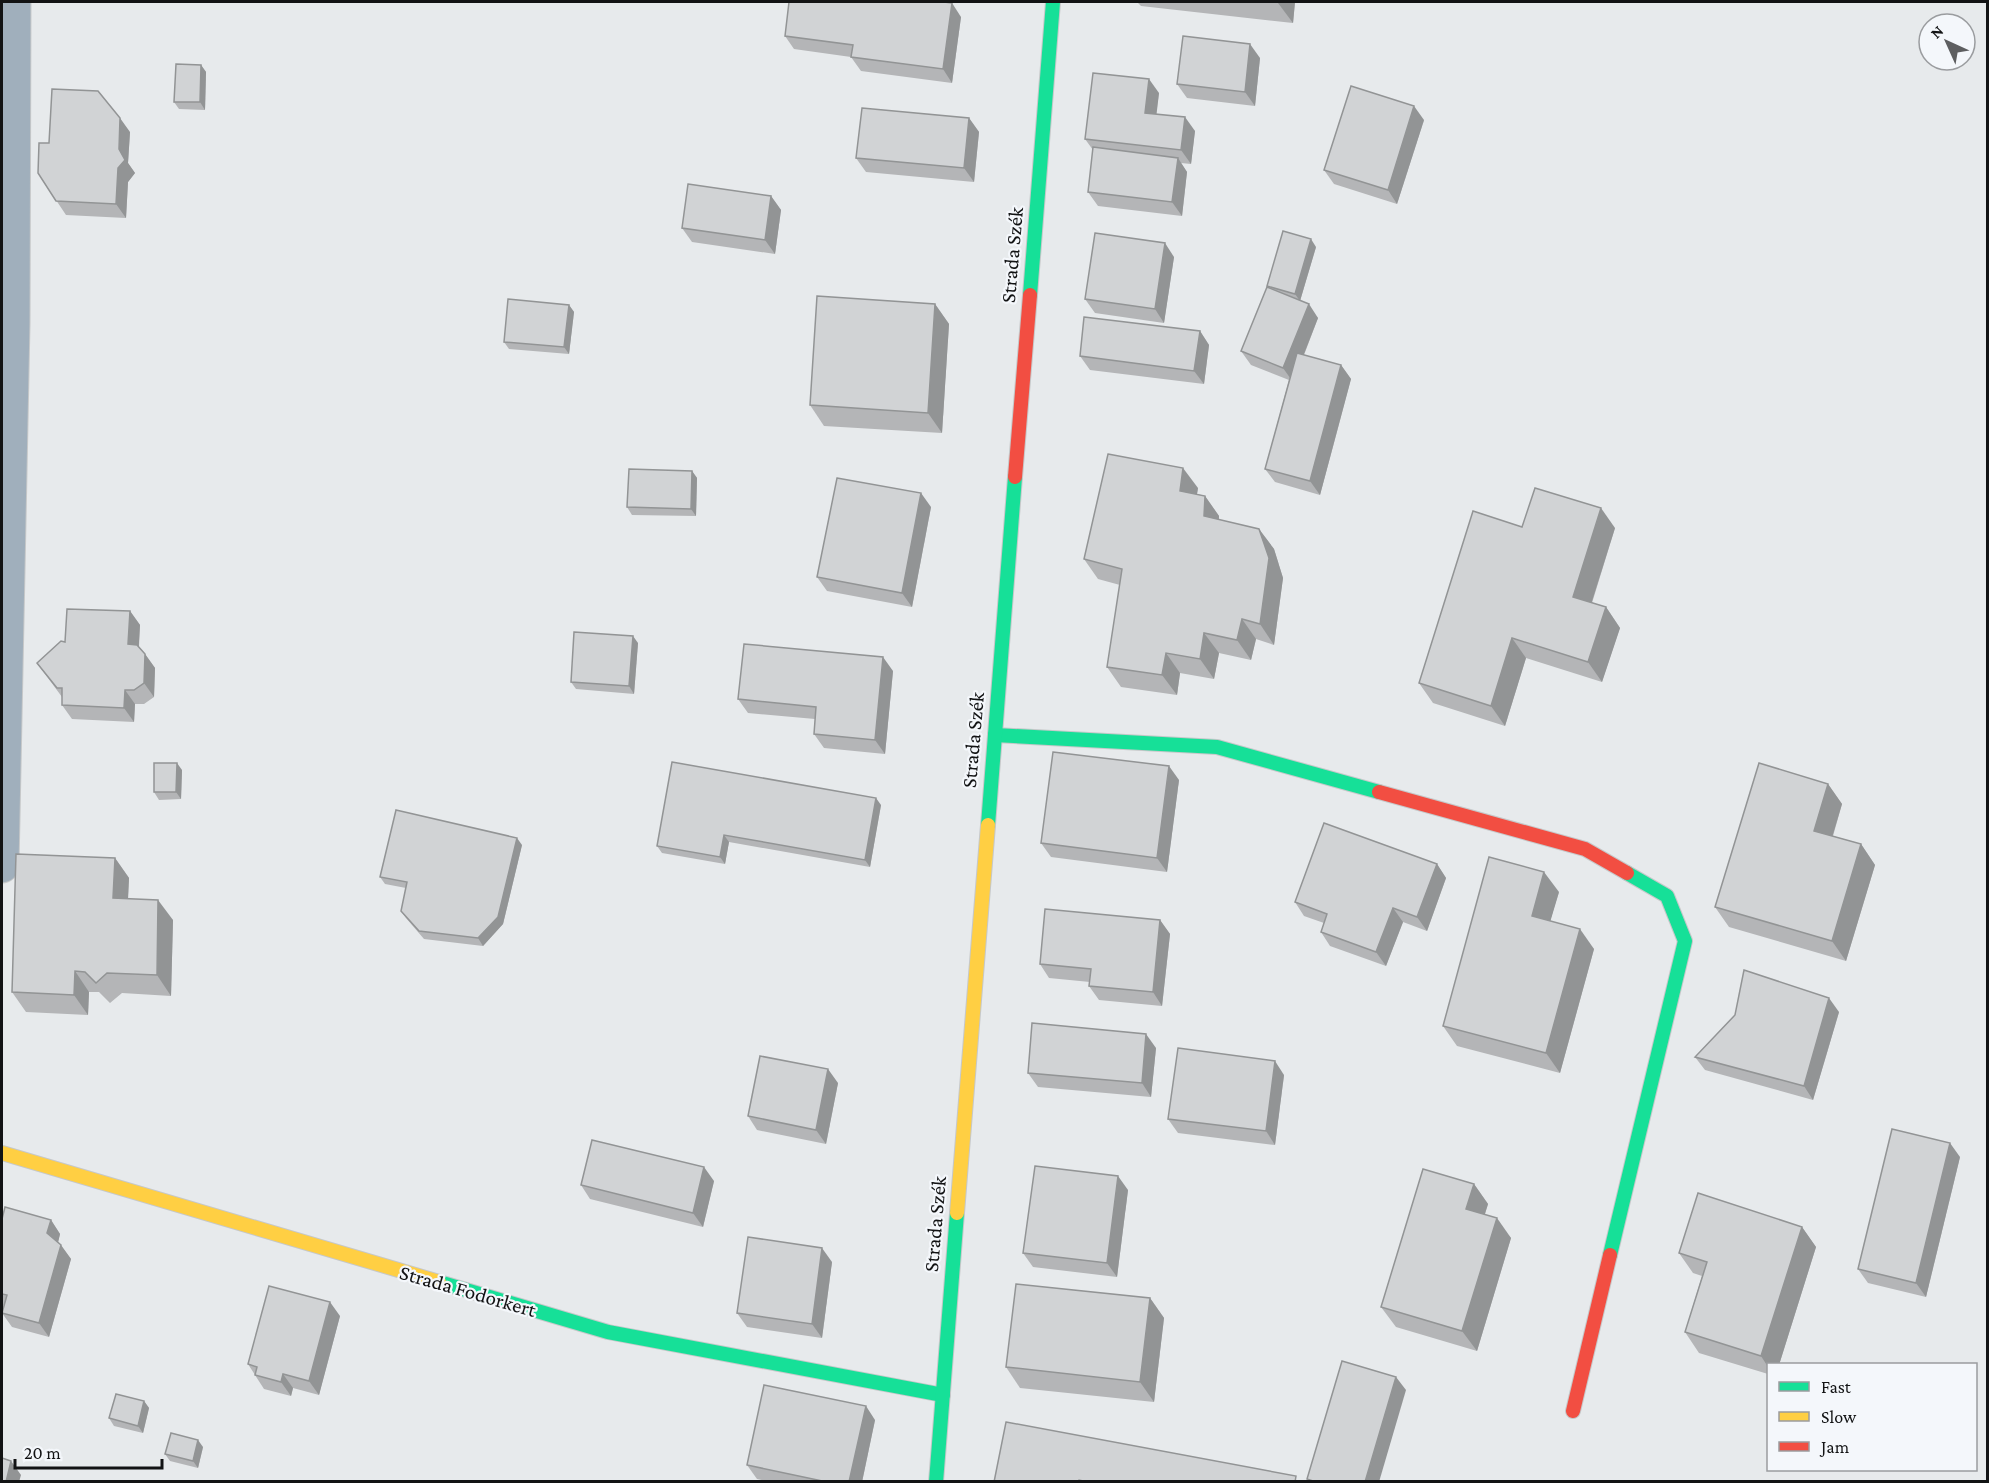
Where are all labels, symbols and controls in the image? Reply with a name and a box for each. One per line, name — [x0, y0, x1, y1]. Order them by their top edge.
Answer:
north arrow — [1917, 12, 1977, 72]
text: N — [1927, 22, 1947, 42]
street label: Strada Szék — [996, 206, 1028, 304]
street label: Strada Szék — [957, 691, 989, 789]
street label: Strada Szék — [919, 1175, 951, 1273]
street label: Strada Fodorkert — [397, 1260, 540, 1322]
legend — [1767, 1363, 1977, 1471]
text: Fast — [1821, 1377, 1852, 1397]
text: Slow — [1821, 1407, 1857, 1427]
scale bar — [15, 1432, 162, 1470]
text: Jam — [1819, 1437, 1850, 1457]
text: 20 m — [24, 1443, 61, 1463]

